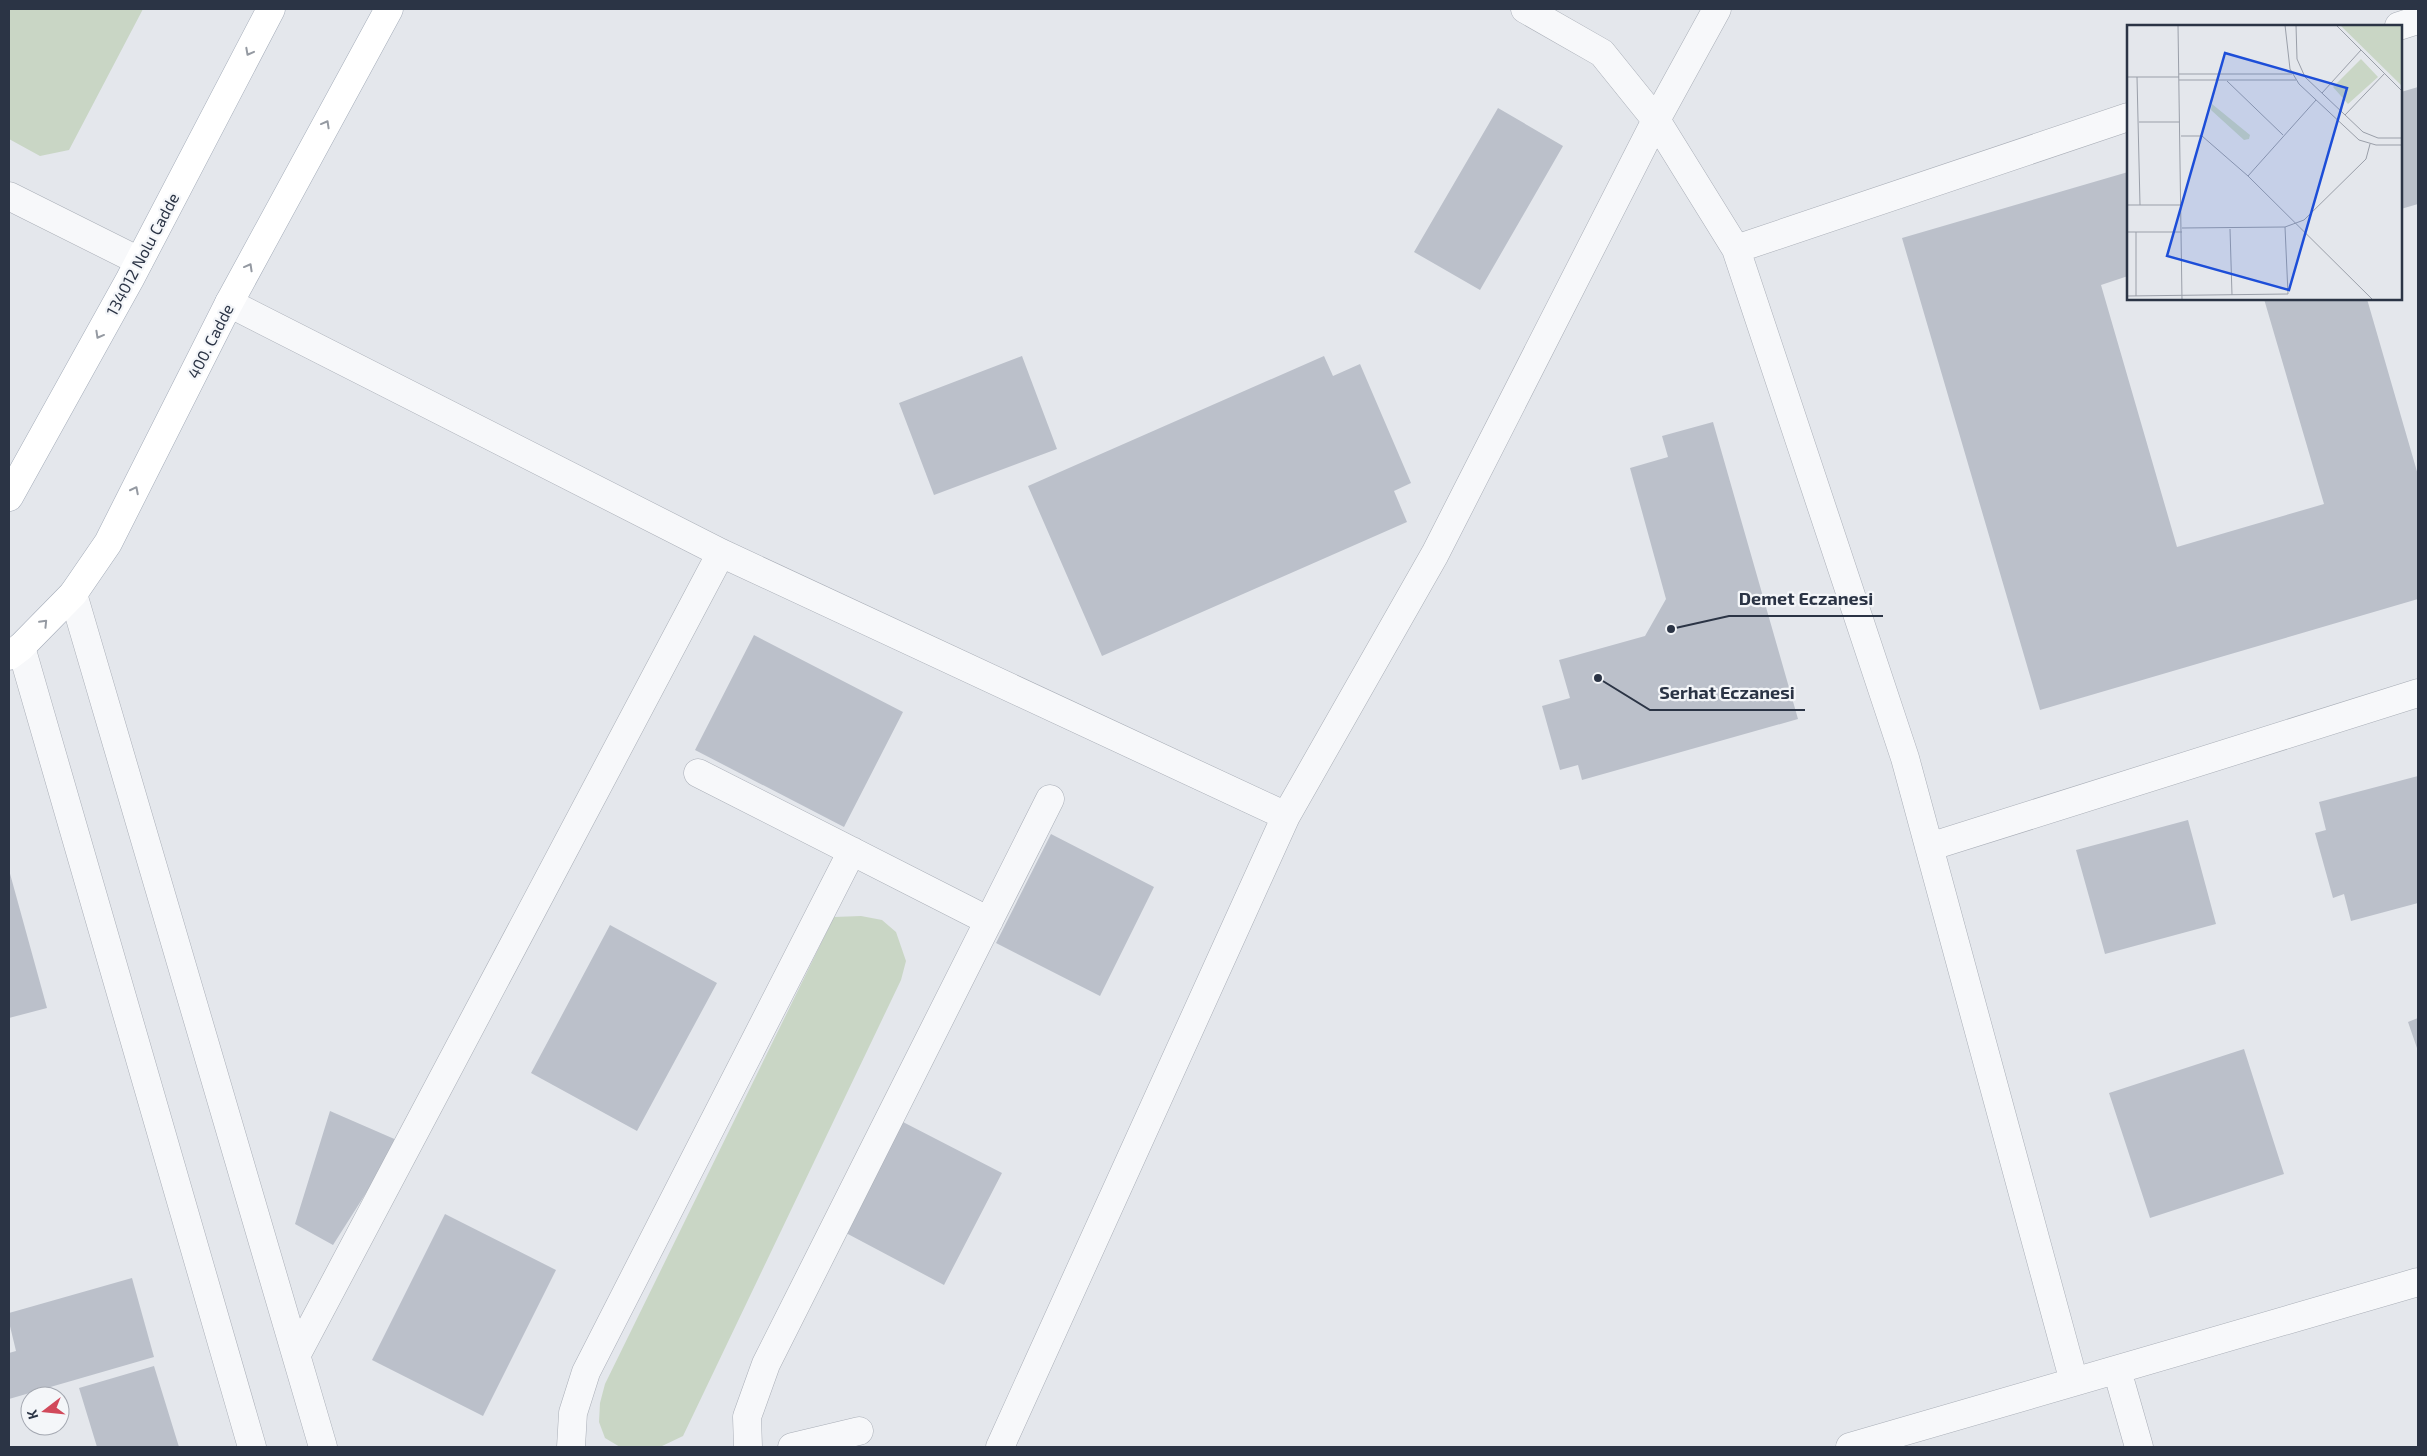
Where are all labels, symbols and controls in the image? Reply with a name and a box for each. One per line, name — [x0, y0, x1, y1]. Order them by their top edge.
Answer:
inset map — [2127, 25, 2402, 300]
one-way arrow — [245, 47, 255, 56]
one-way arrow — [320, 120, 330, 129]
street label: 134012 Nolu Cadde — [102, 189, 182, 319]
one-way arrow — [243, 263, 253, 272]
street label: 400. Cadde — [183, 301, 237, 381]
one-way arrow — [95, 329, 105, 338]
one-way arrow — [129, 486, 139, 495]
callout: Demet Eczanesi — [1729, 583, 1883, 616]
text: Demet Eczanesi — [1739, 587, 1873, 609]
one-way arrow — [39, 620, 48, 629]
callout: Serhat Eczanesi — [1650, 677, 1805, 710]
text: Serhat Eczanesi — [1659, 681, 1795, 703]
north arrow — [20, 1386, 70, 1436]
text: K — [23, 1408, 41, 1421]

